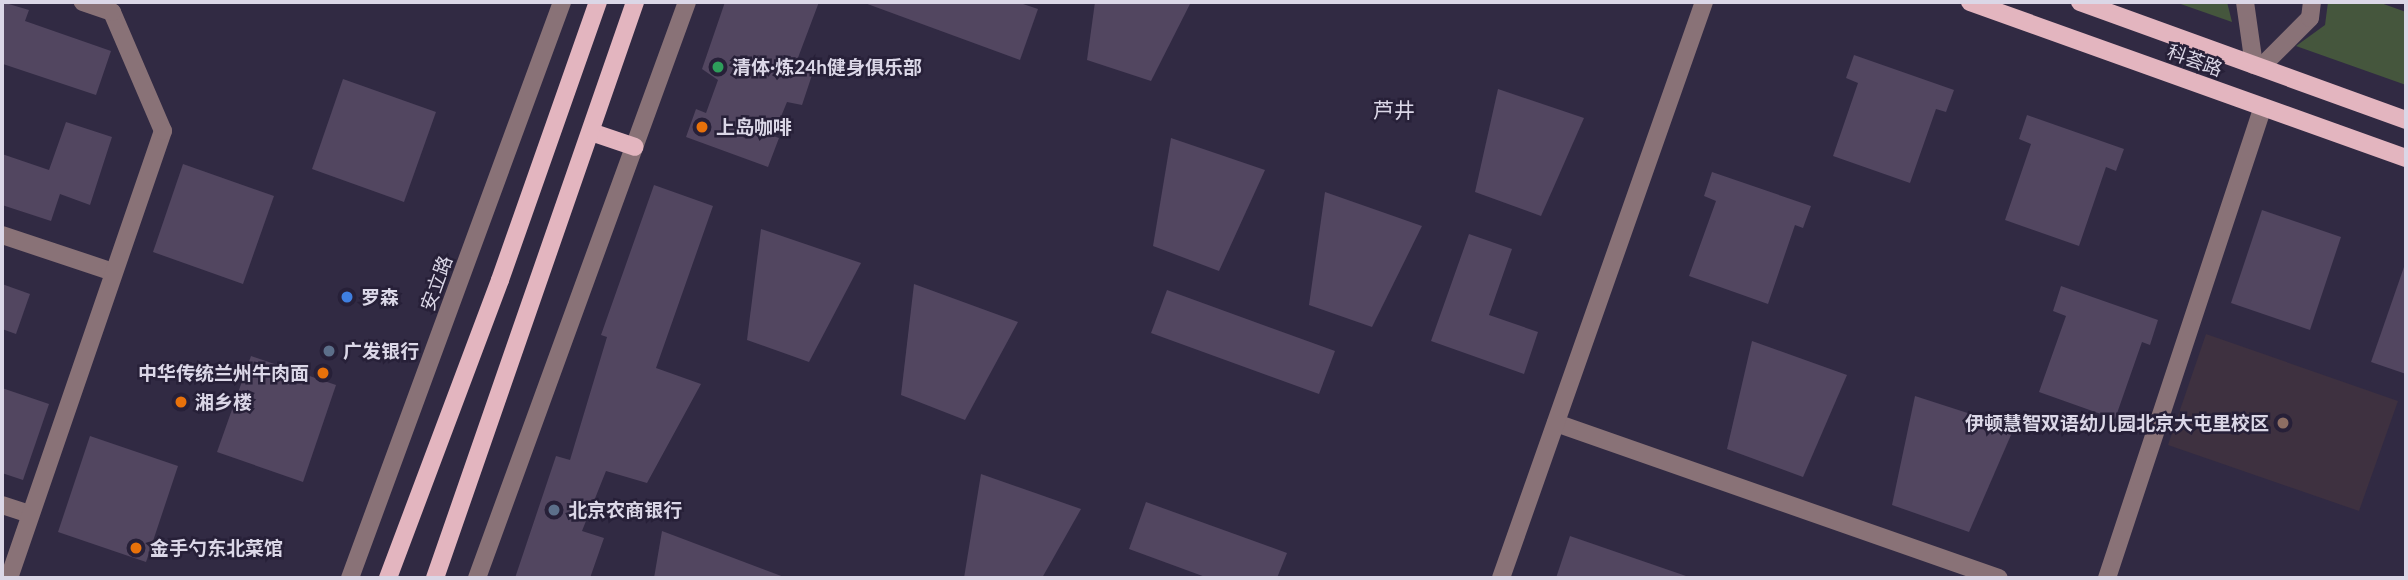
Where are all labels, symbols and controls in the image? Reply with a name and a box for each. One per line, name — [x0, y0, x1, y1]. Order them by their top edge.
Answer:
street label: 科荟路 — [2164, 40, 2226, 80]
place label: 清体·炼24h健身俱乐部 — [732, 56, 922, 78]
marker: 清体·炼24h健身俱乐部 — [710, 59, 726, 75]
district label: 芦井 — [1373, 97, 1415, 123]
place label: 上岛咖啡 — [716, 116, 792, 138]
marker: 上岛咖啡 — [694, 119, 710, 135]
street label: 安立路 — [416, 252, 456, 314]
place label: 罗森 — [361, 286, 399, 308]
marker: 罗森 — [339, 289, 355, 305]
place label: 广发银行 — [343, 340, 419, 362]
marker: 广发银行 — [321, 343, 337, 359]
place label: 中华传统兰州牛肉面 — [138, 362, 309, 384]
marker: 中华传统兰州牛肉面 — [315, 365, 331, 381]
place label: 湘乡楼 — [195, 391, 252, 413]
marker: 湘乡楼 — [173, 394, 189, 410]
place label: 伊顿慧智双语幼儿园北京大屯里校区 — [1965, 412, 2269, 434]
marker: 伊顿慧智双语幼儿园北京大屯里校区 — [2275, 415, 2291, 431]
place label: 北京农商银行 — [568, 499, 682, 521]
marker: 北京农商银行 — [546, 502, 562, 518]
place label: 金手勺东北菜馆 — [150, 537, 283, 559]
marker: 金手勺东北菜馆 — [128, 540, 144, 556]

